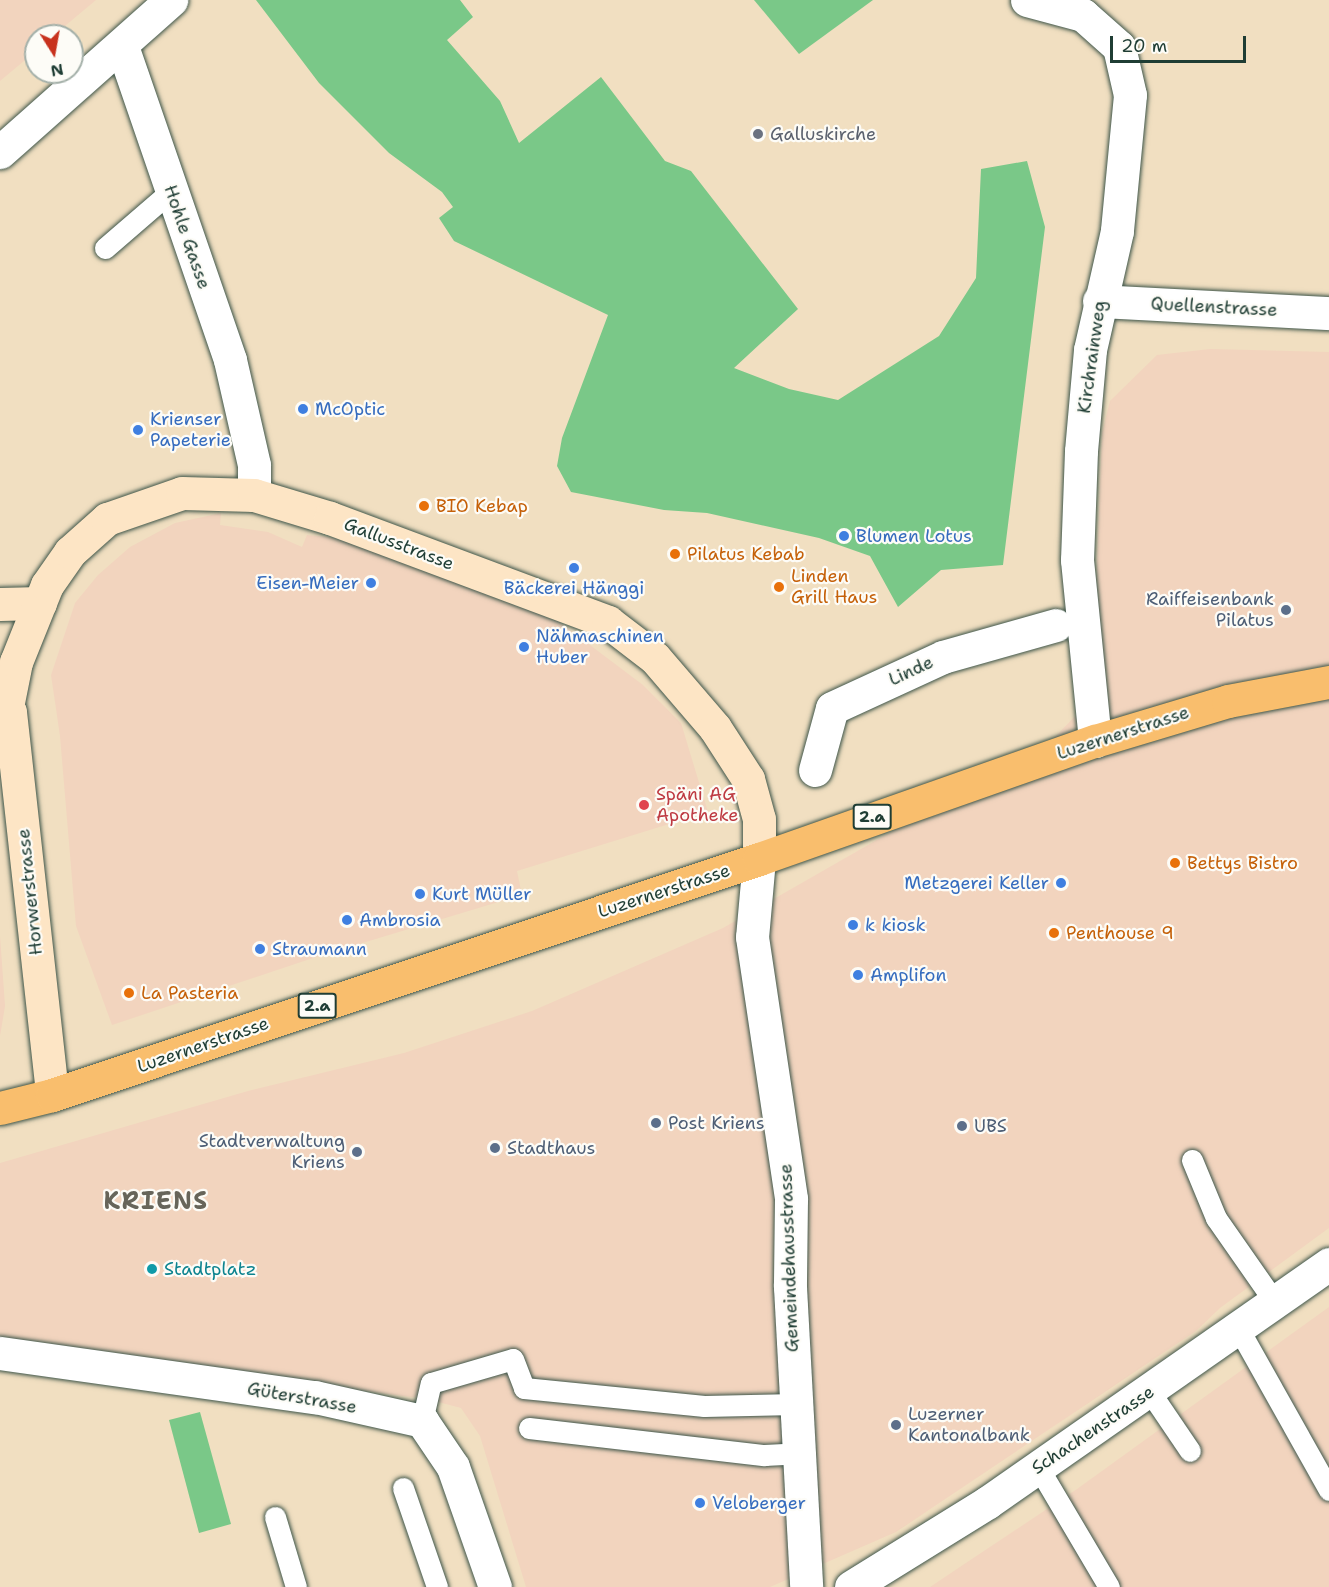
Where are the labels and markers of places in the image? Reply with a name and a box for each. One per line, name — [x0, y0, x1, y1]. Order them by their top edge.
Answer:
place label: Galluskirche — [770, 123, 876, 145]
marker: Galluskirche — [751, 127, 765, 141]
place label: McOptic — [315, 398, 385, 420]
marker: McOptic — [296, 402, 310, 416]
place label: Krienser Papeterie — [150, 409, 231, 452]
marker: Krienser Papeterie — [131, 423, 145, 437]
place label: BIO Kebap — [436, 495, 528, 517]
marker: BIO Kebap — [417, 499, 431, 513]
place label: Blumen Lotus — [856, 525, 972, 547]
marker: Blumen Lotus — [837, 529, 851, 543]
place label: Pilatus Kebab — [687, 543, 805, 565]
marker: Pilatus Kebab — [668, 547, 682, 561]
marker: Bäckerei Hänggi — [567, 561, 581, 575]
place label: Linden Grill Haus — [791, 566, 877, 608]
place label: Eisen-Meier — [256, 572, 359, 594]
marker: Eisen-Meier — [364, 576, 378, 590]
place label: Bäckerei Hänggi — [504, 577, 644, 599]
marker: Linden Grill Haus — [772, 580, 786, 594]
place label: Raiffeisenbank Pilatus — [1146, 589, 1274, 632]
marker: Raiffeisenbank Pilatus — [1279, 603, 1293, 617]
place label: Nähmaschinen Huber — [536, 626, 664, 668]
marker: Nähmaschinen Huber — [517, 640, 531, 654]
place label: Späni AG Apotheke — [656, 784, 739, 826]
marker: Späni AG Apotheke — [637, 798, 651, 812]
place label: Bettys Bistro — [1187, 852, 1298, 874]
marker: Bettys Bistro — [1168, 856, 1182, 870]
place label: Metzgerei Keller — [904, 872, 1049, 894]
marker: Metzgerei Keller — [1054, 876, 1068, 890]
place label: Kurt Müller — [432, 883, 532, 905]
marker: Kurt Müller — [413, 887, 427, 901]
place label: Ambrosia — [359, 909, 441, 931]
marker: Ambrosia — [340, 913, 354, 927]
place label: k kiosk — [865, 914, 926, 936]
marker: k kiosk — [846, 918, 860, 932]
place label: Penthouse 9 — [1066, 922, 1174, 944]
marker: Penthouse 9 — [1047, 926, 1061, 940]
place label: Straumann — [272, 938, 367, 960]
marker: Straumann — [253, 942, 267, 956]
place label: Amplifon — [870, 964, 947, 986]
marker: Amplifon — [851, 968, 865, 982]
place label: La Pasteria — [141, 982, 238, 1004]
marker: La Pasteria — [122, 986, 136, 1000]
place label: Post Kriens — [668, 1112, 765, 1134]
place label: UBS — [974, 1115, 1007, 1137]
marker: Post Kriens — [649, 1116, 663, 1130]
marker: UBS — [955, 1119, 969, 1133]
place label: Stadtverwaltung Kriens — [199, 1131, 345, 1174]
place label: Stadthaus — [507, 1137, 595, 1159]
marker: Stadthaus — [488, 1141, 502, 1155]
marker: Stadtverwaltung Kriens — [350, 1145, 364, 1159]
place label: Stadtplatz — [164, 1258, 256, 1280]
marker: Stadtplatz — [145, 1262, 159, 1276]
place label: Luzerner Kantonalbank — [908, 1404, 1030, 1446]
marker: Luzerner Kantonalbank — [889, 1418, 903, 1432]
place label: Veloberger — [712, 1492, 806, 1514]
marker: Veloberger — [693, 1496, 707, 1510]

